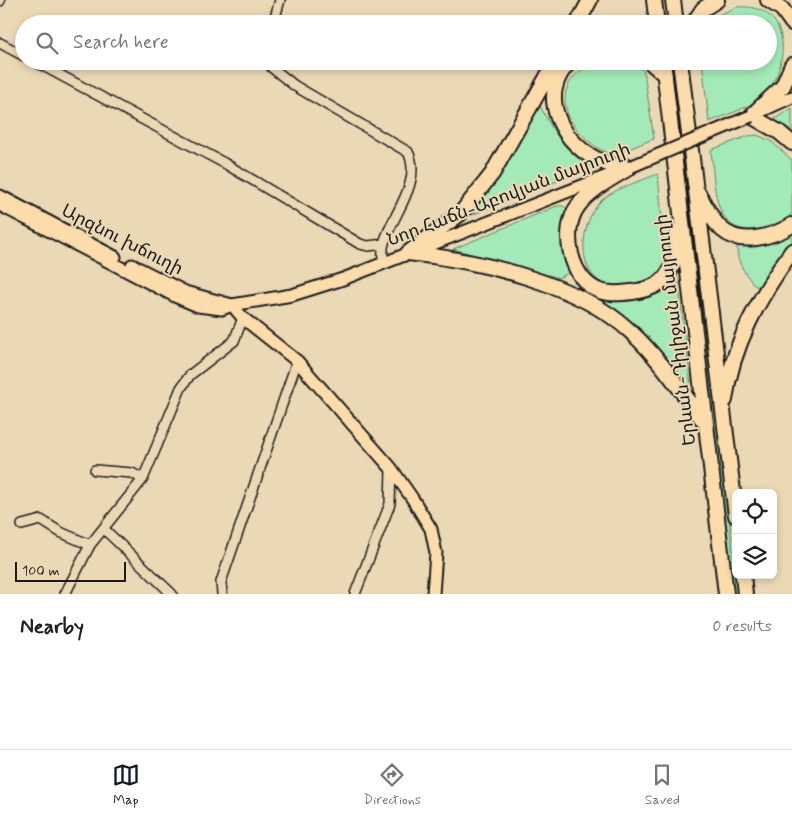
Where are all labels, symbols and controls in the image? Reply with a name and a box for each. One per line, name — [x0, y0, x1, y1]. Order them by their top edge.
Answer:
search box — [15, 15, 777, 70]
icon: search — [33, 29, 61, 57]
text: Search here — [73, 30, 169, 55]
street label: Նոր Հաճն-Աբովյան մայրուղի — [384, 137, 634, 253]
street label: Արզնու խճուղի — [57, 199, 187, 281]
street label: Երևան-Դիլիջան մայրուղի — [650, 213, 702, 447]
map controls — [732, 489, 777, 579]
button: locate — [732, 489, 777, 534]
button: layers — [732, 534, 777, 579]
scale bar — [15, 559, 126, 582]
text: 100 m — [22, 562, 60, 580]
text: Nearby — [20, 613, 84, 641]
text: 0 results — [712, 616, 772, 637]
tab: Map — [112, 761, 140, 809]
tab: Directions — [364, 761, 421, 809]
tab: Saved — [645, 761, 680, 809]

